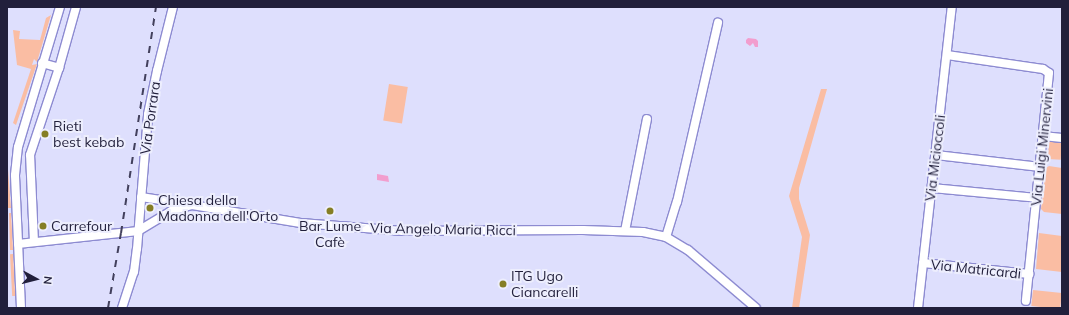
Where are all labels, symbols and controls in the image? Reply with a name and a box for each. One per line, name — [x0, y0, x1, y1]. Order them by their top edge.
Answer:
street label: Via Porrara — [137, 80, 163, 156]
street label: Via Luigi Minervini — [1027, 87, 1057, 207]
street label: Via Micioccoli — [921, 114, 949, 202]
place label: Rieti best kebab — [53, 118, 124, 150]
marker: Rieti best kebab — [40, 129, 50, 139]
place label: Chiesa della Madonna dell'Orto — [158, 192, 278, 224]
marker: Chiesa della Madonna dell'Orto — [145, 203, 155, 213]
marker: Bar Lume Cafè — [325, 206, 335, 216]
place label: Carrefour — [51, 218, 112, 234]
place label: Bar Lume Cafè — [299, 218, 361, 250]
street label: Via Angelo Maria Ricci — [370, 219, 516, 239]
marker: Carrefour — [38, 221, 48, 231]
street label: Via Matricardi — [930, 256, 1022, 282]
north arrow — [16, 259, 56, 299]
place label: ITG Ugo Ciancarelli — [511, 268, 578, 300]
text: N — [40, 275, 55, 285]
marker: ITG Ugo Ciancarelli — [498, 279, 508, 289]

